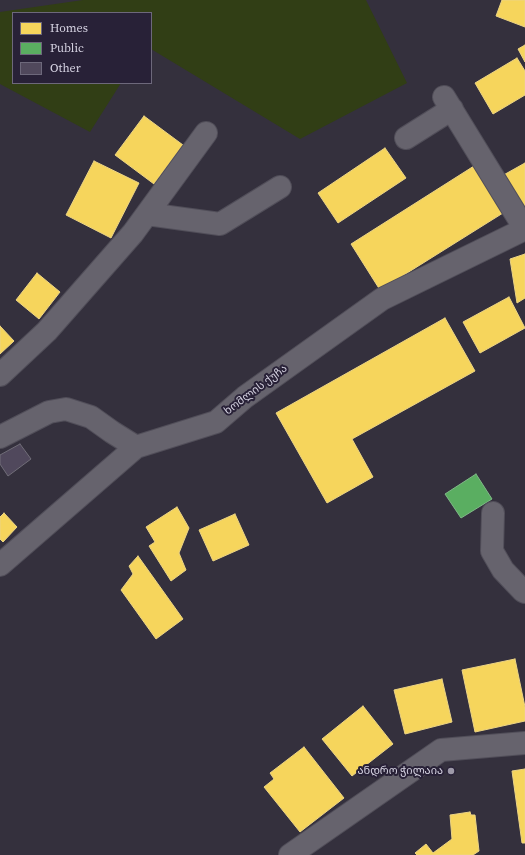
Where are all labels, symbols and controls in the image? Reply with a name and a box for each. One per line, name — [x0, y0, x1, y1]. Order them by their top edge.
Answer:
legend — [12, 12, 152, 84]
text: Homes — [50, 20, 88, 36]
text: Public — [50, 40, 84, 56]
text: Other — [50, 60, 81, 76]
street label: ხომლის ქუჩა — [222, 362, 290, 418]
place label: ანდრო ჭილაია — [357, 764, 443, 778]
marker: ანდრო ჭილაია — [446, 766, 456, 776]

